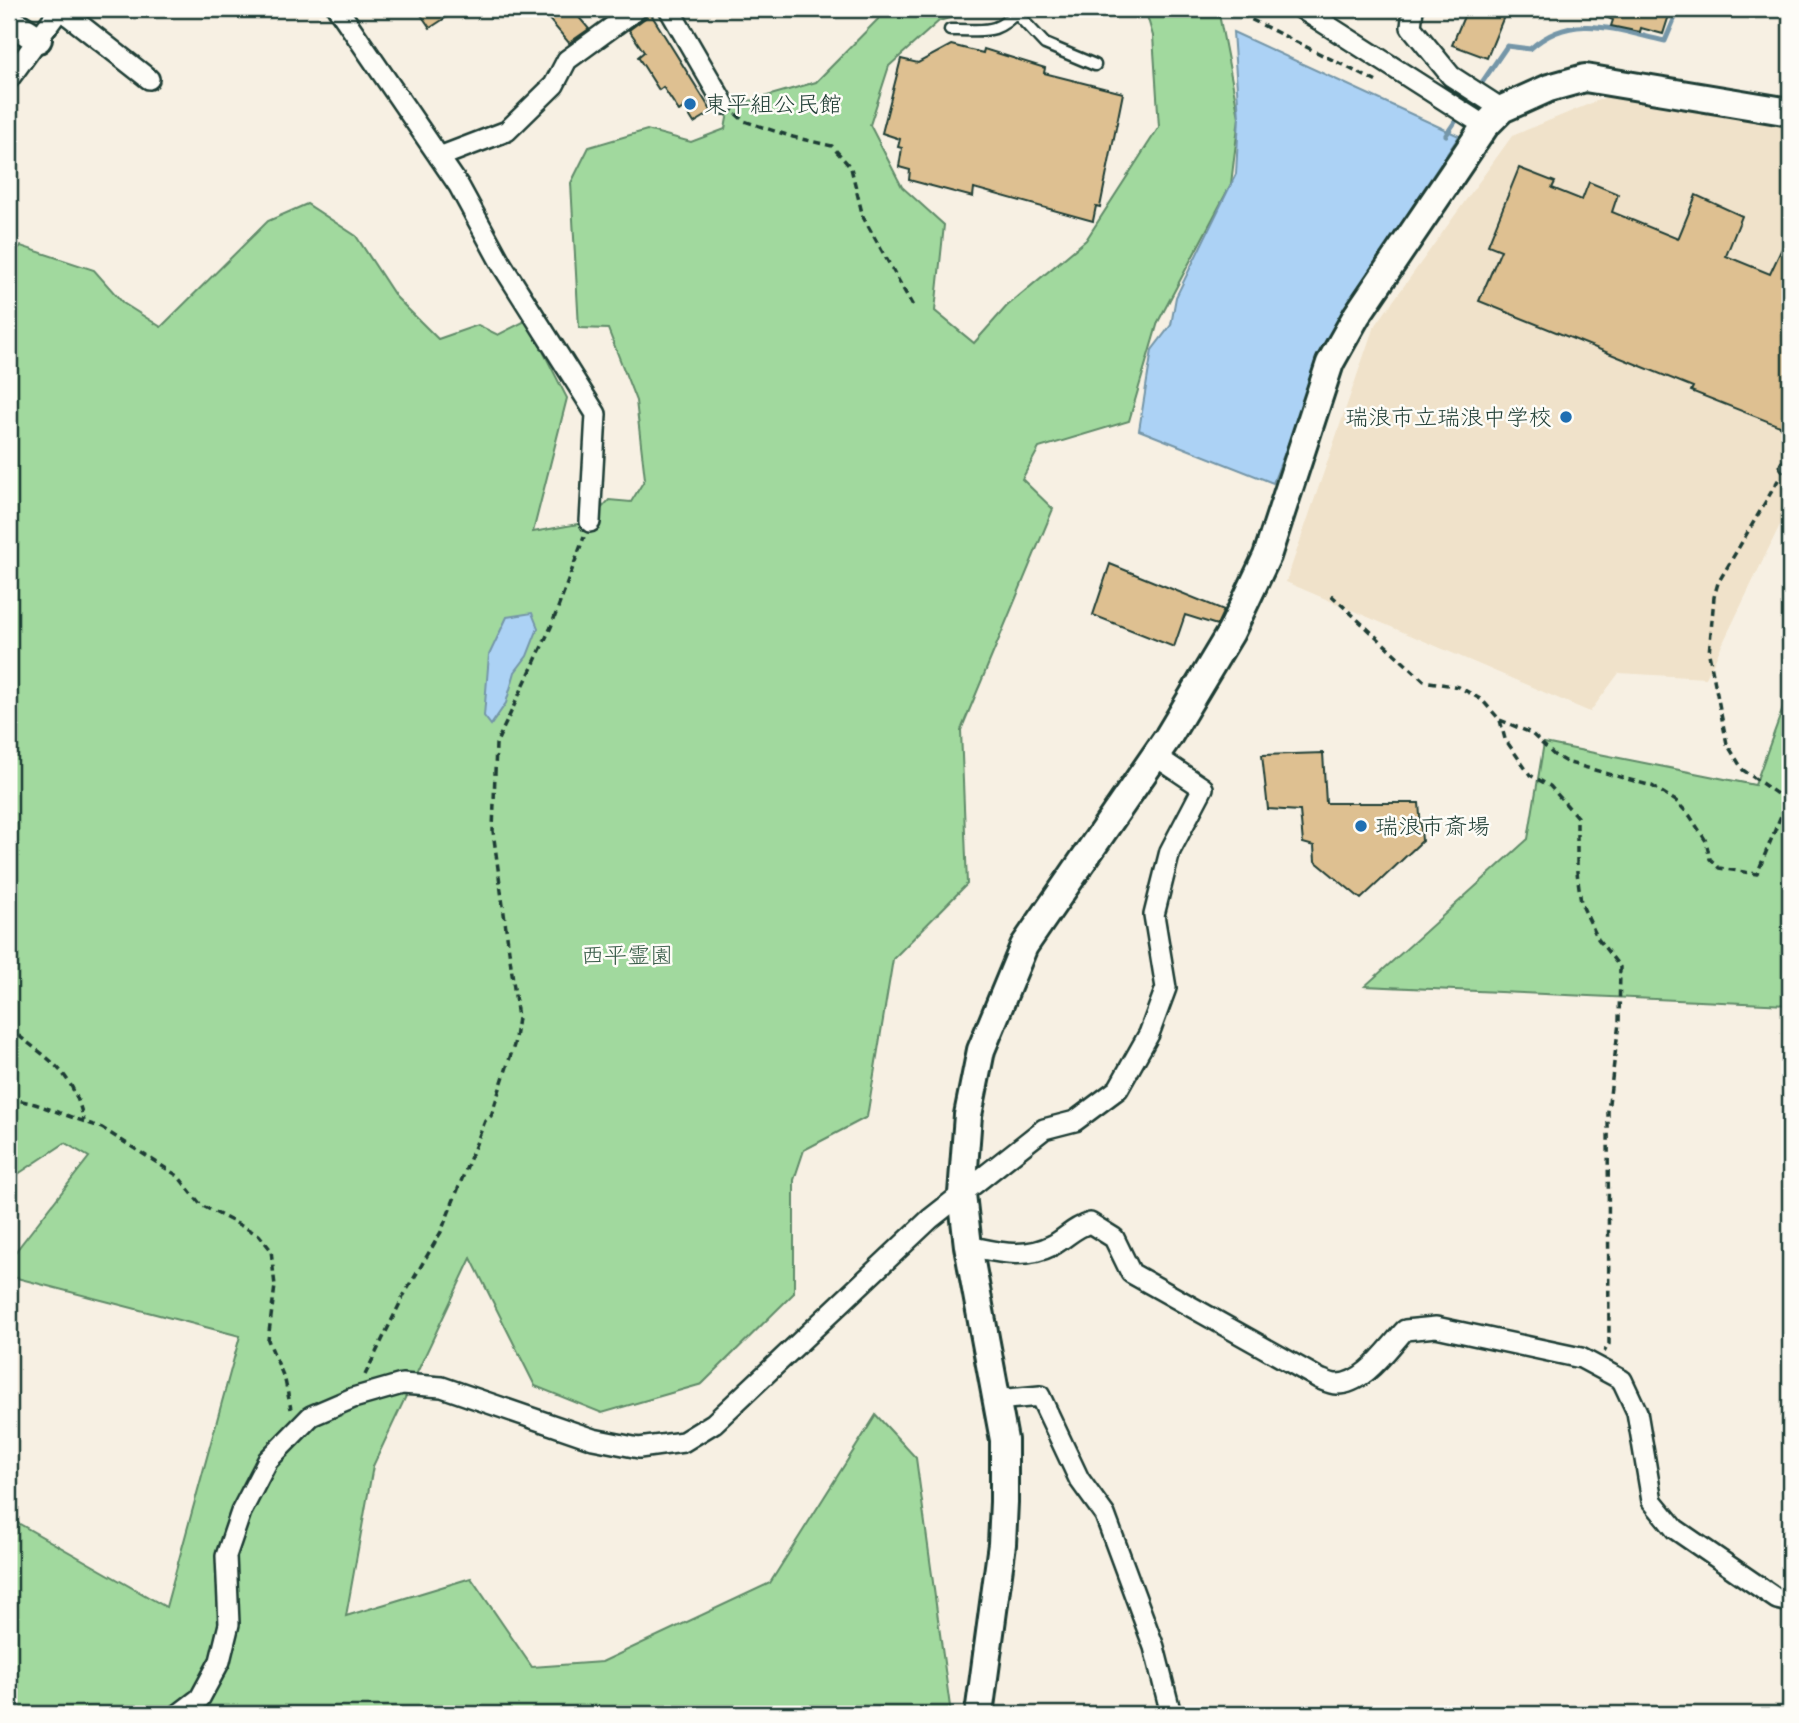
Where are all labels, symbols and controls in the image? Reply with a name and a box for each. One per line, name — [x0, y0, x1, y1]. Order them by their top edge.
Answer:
place label: 東平組公民館 — [704, 90, 842, 119]
marker: 東平組公民館 — [682, 96, 698, 112]
place label: 瑞浪市立瑞浪中学校 — [1345, 403, 1552, 432]
marker: 瑞浪市立瑞浪中学校 — [1558, 409, 1574, 425]
place label: 瑞浪市斎場 — [1375, 812, 1490, 841]
marker: 瑞浪市斎場 — [1353, 818, 1369, 834]
park label: 西平霊園 — [581, 941, 673, 970]

